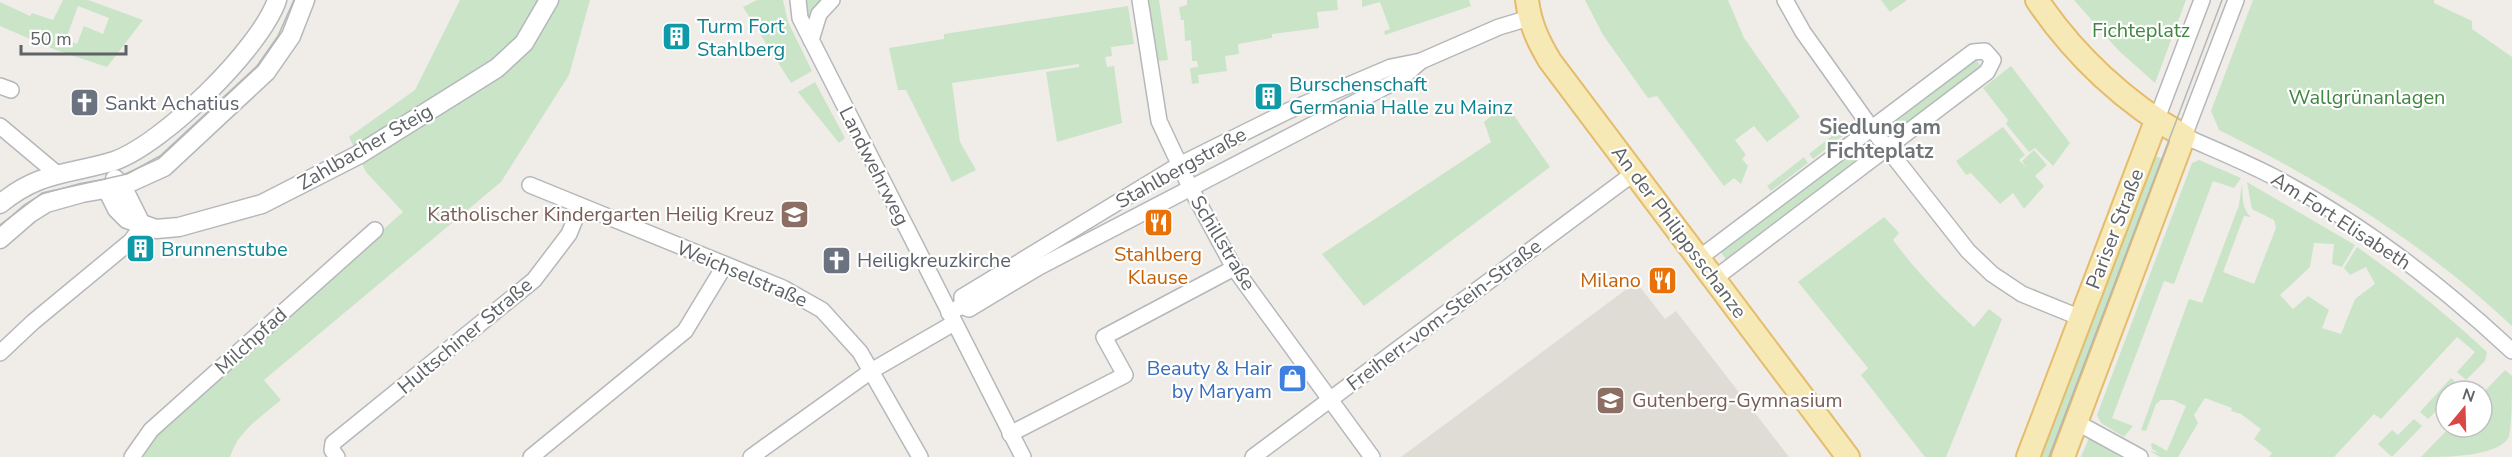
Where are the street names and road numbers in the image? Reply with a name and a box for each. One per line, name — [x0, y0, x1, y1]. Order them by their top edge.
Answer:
street label: Zahlbacher Steig — [293, 97, 437, 197]
street label: Landwehrweg — [832, 102, 916, 230]
street label: Stahlbergstraße — [1111, 121, 1251, 215]
street label: An der Philippsschanze — [1605, 140, 1753, 324]
street label: Pariser Straße — [2080, 165, 2150, 293]
street label: Am Fort Elisabeth — [2266, 166, 2416, 276]
street label: Schillstraße — [1184, 190, 1262, 296]
street label: Freiherr-vom-Stein-Straße — [1341, 233, 1547, 397]
street label: Weichselstraße — [672, 234, 812, 314]
street label: Hultschiner Straße — [392, 272, 538, 400]
street label: Milchpfad — [209, 301, 293, 381]

